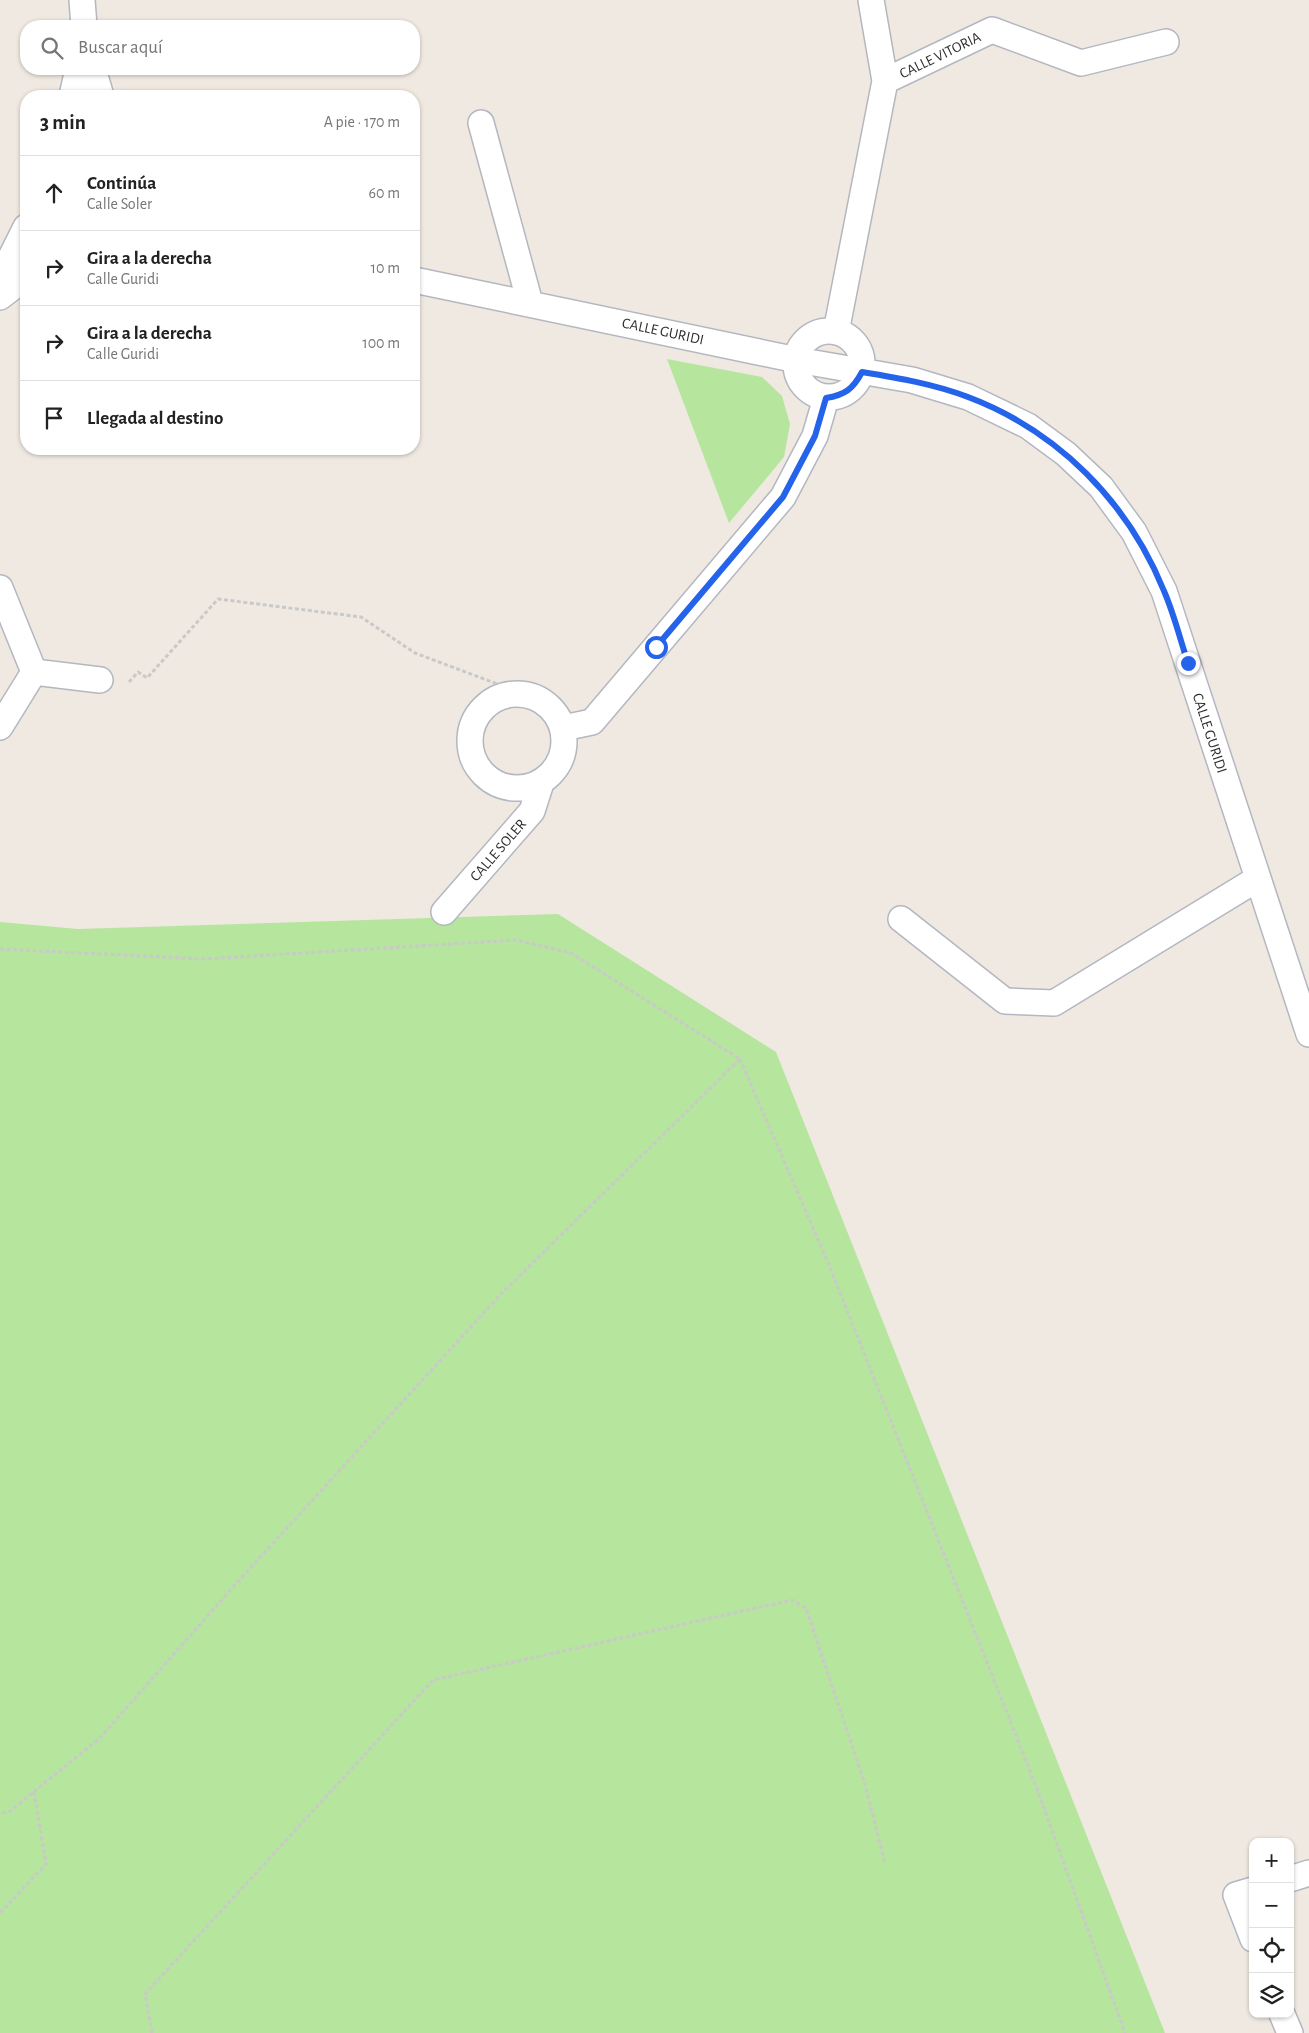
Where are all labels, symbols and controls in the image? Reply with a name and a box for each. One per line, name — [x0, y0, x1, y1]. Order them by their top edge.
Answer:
search box — [20, 20, 420, 75]
street label: CALLE VITORIA — [897, 29, 983, 82]
icon: search — [38, 34, 66, 62]
text: Buscar aquí — [78, 38, 163, 57]
text: 3 min — [40, 112, 86, 133]
text: A pie · 170 m — [324, 114, 400, 130]
text: Continúa — [87, 174, 156, 193]
icon: ahead — [40, 179, 68, 207]
text: 60 m — [369, 185, 400, 201]
text: Calle Soler — [87, 196, 152, 212]
text: Gira a la derecha — [87, 249, 212, 268]
icon: right — [40, 254, 68, 282]
text: 10 m — [371, 260, 400, 276]
text: Calle Guridi — [87, 271, 159, 287]
street label: CALLE GURIDI — [621, 316, 705, 347]
text: Gira a la derecha — [87, 324, 212, 343]
icon: right — [40, 329, 68, 357]
text: 100 m — [362, 335, 400, 351]
text: Calle Guridi — [87, 346, 159, 362]
icon: arrive — [40, 404, 68, 432]
text: Llegada al destino — [87, 409, 224, 428]
route start — [645, 636, 668, 659]
route end — [1177, 652, 1200, 675]
street label: CALLE GURIDI — [1190, 691, 1229, 775]
street label: CALLE SOLER — [467, 816, 529, 884]
map controls — [1249, 1838, 1294, 2018]
button: + — [1249, 1838, 1294, 1883]
button: − — [1249, 1883, 1294, 1928]
button: locate — [1249, 1928, 1294, 1973]
button: layers — [1249, 1973, 1294, 2018]

